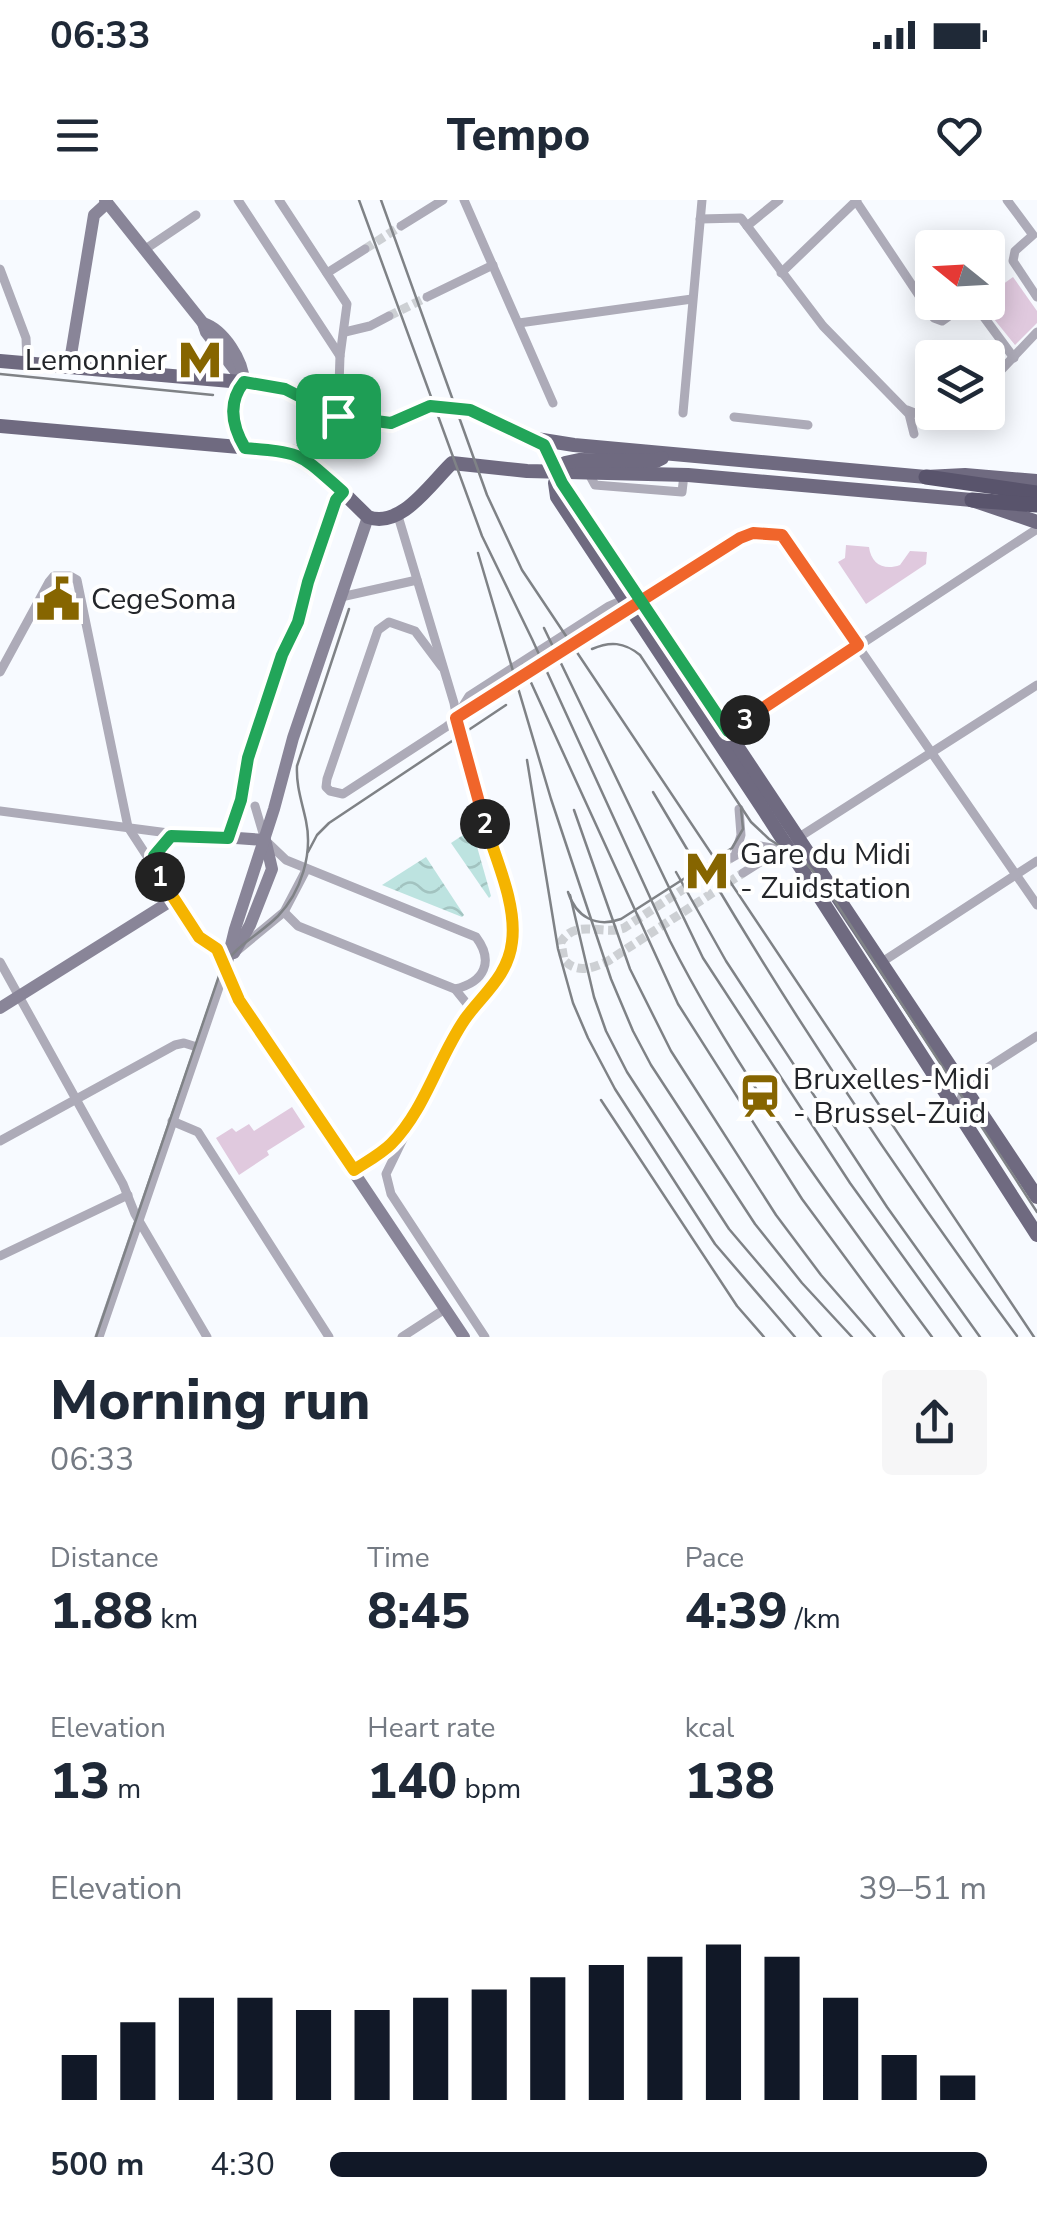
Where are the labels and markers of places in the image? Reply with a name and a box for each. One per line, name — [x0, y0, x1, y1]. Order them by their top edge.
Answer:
metro station icon: Lemonnier — [176, 336, 224, 384]
place label: Lemonnier — [25, 340, 167, 381]
pin — [296, 374, 381, 459]
public building icon: CegeSoma — [34, 575, 82, 623]
place label: CegeSoma — [91, 579, 236, 620]
pin: 3 — [720, 695, 770, 745]
pin: 2 — [460, 799, 510, 849]
place label: Gare du Midi - Zuidstation — [740, 834, 911, 909]
metro station icon: Gare du Midi - Zuidstation — [683, 847, 731, 895]
pin: 1 — [135, 852, 185, 902]
place label: Bruxelles-Midi - Brussel-Zuid — [793, 1059, 990, 1134]
station icon: Bruxelles-Midi - Brussel-Zuid — [736, 1072, 784, 1120]

